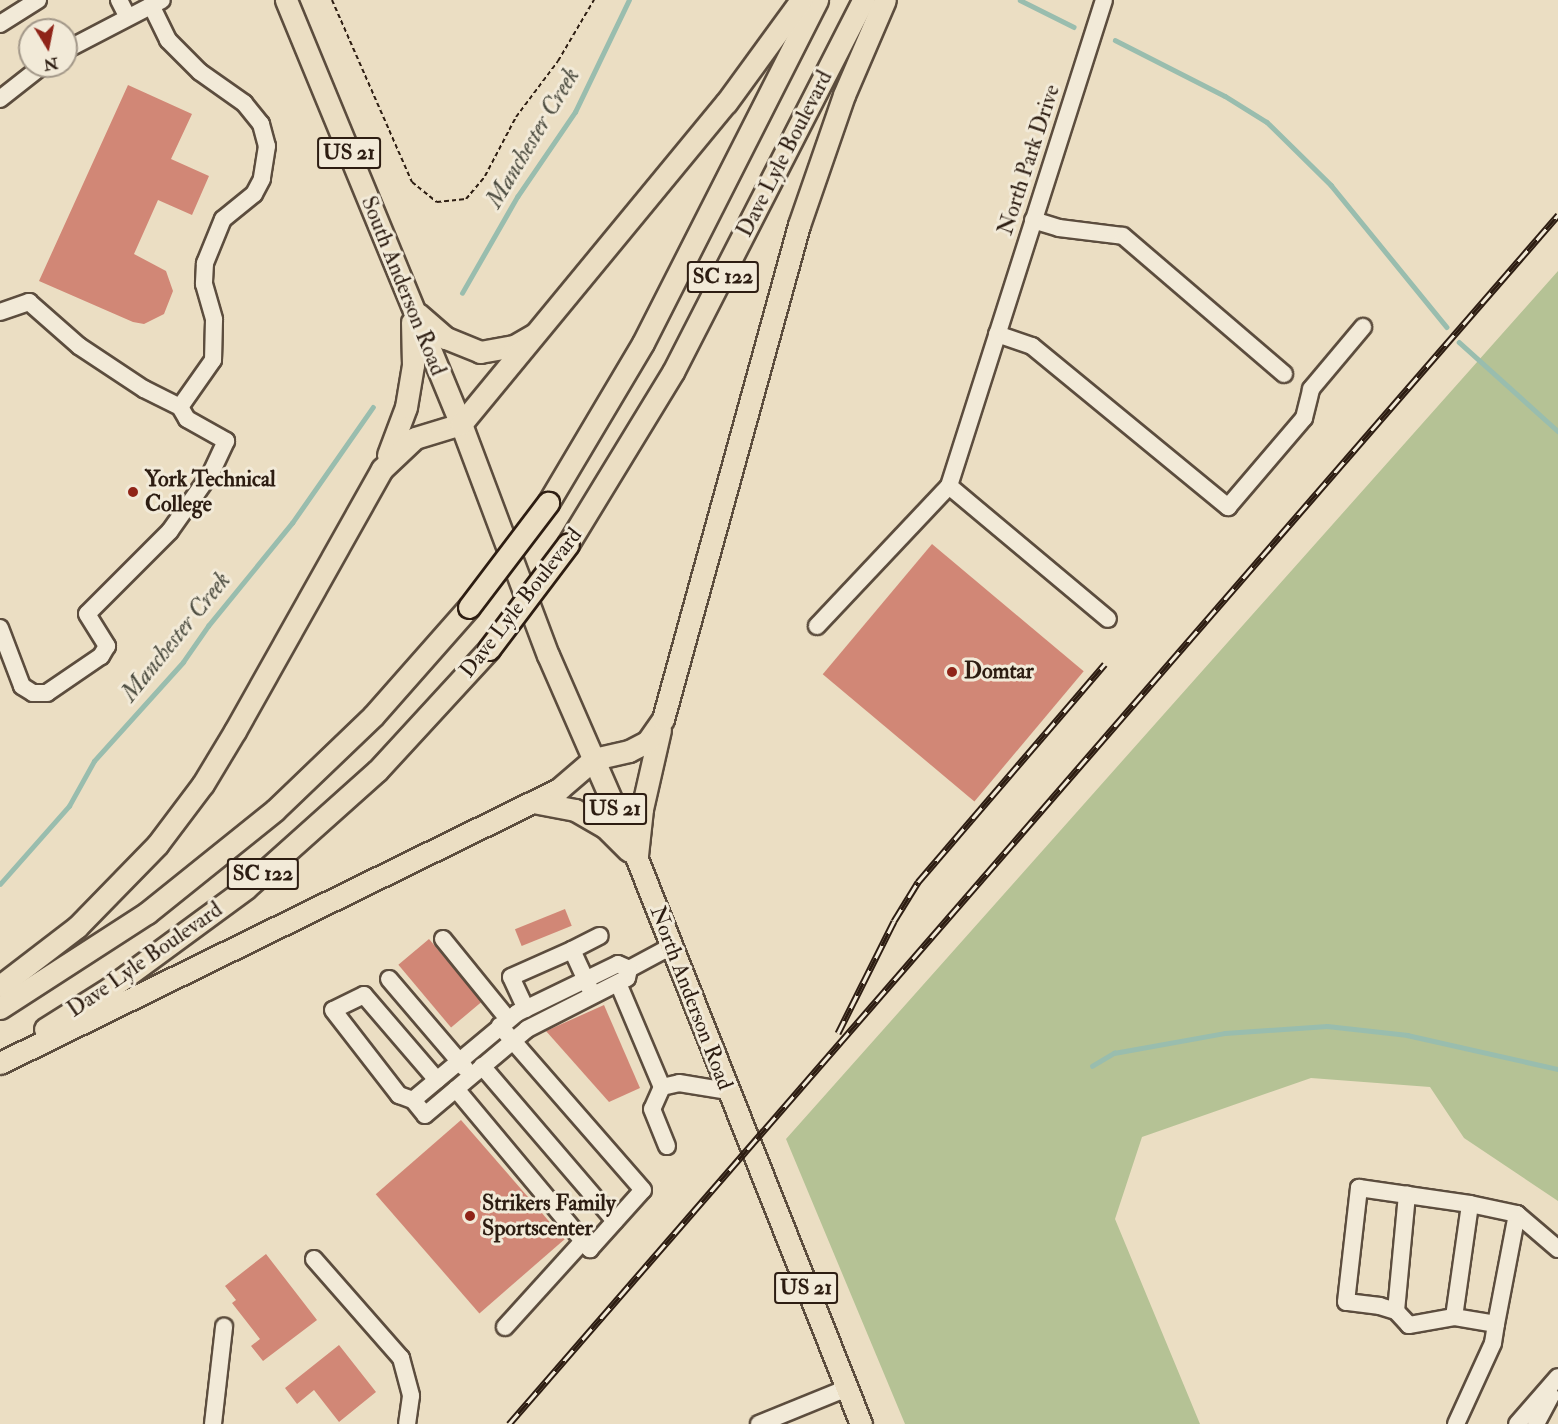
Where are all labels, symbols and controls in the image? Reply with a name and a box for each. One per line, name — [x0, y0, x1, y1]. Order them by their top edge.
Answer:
north arrow — [18, 18, 78, 78]
text: N — [42, 53, 60, 75]
water label: Manchester Creek — [480, 63, 586, 213]
street label: Dave Lyle Boulevard — [732, 66, 838, 242]
street label: North Park Drive — [992, 82, 1066, 238]
road number: US 21 — [316, 135, 382, 171]
street label: South Anderson Road — [355, 193, 451, 379]
road number: SC 122 — [686, 259, 760, 295]
place label: York Technical College — [145, 466, 276, 518]
marker: York Technical College — [126, 485, 140, 499]
street label: Dave Lyle Boulevard — [454, 523, 588, 683]
water label: Manchester Creek — [115, 567, 237, 707]
place label: Domtar — [964, 659, 1034, 685]
marker: Domtar — [945, 665, 959, 679]
road number: US 21 — [582, 791, 648, 827]
road number: SC 122 — [226, 856, 300, 892]
street label: Dave Lyle Boulevard — [62, 897, 228, 1023]
street label: North Anderson Road — [644, 902, 738, 1094]
place label: Strikers Family Sportscenter — [482, 1190, 616, 1242]
marker: Strikers Family Sportscenter — [463, 1209, 477, 1223]
road number: US 21 — [773, 1270, 839, 1306]

